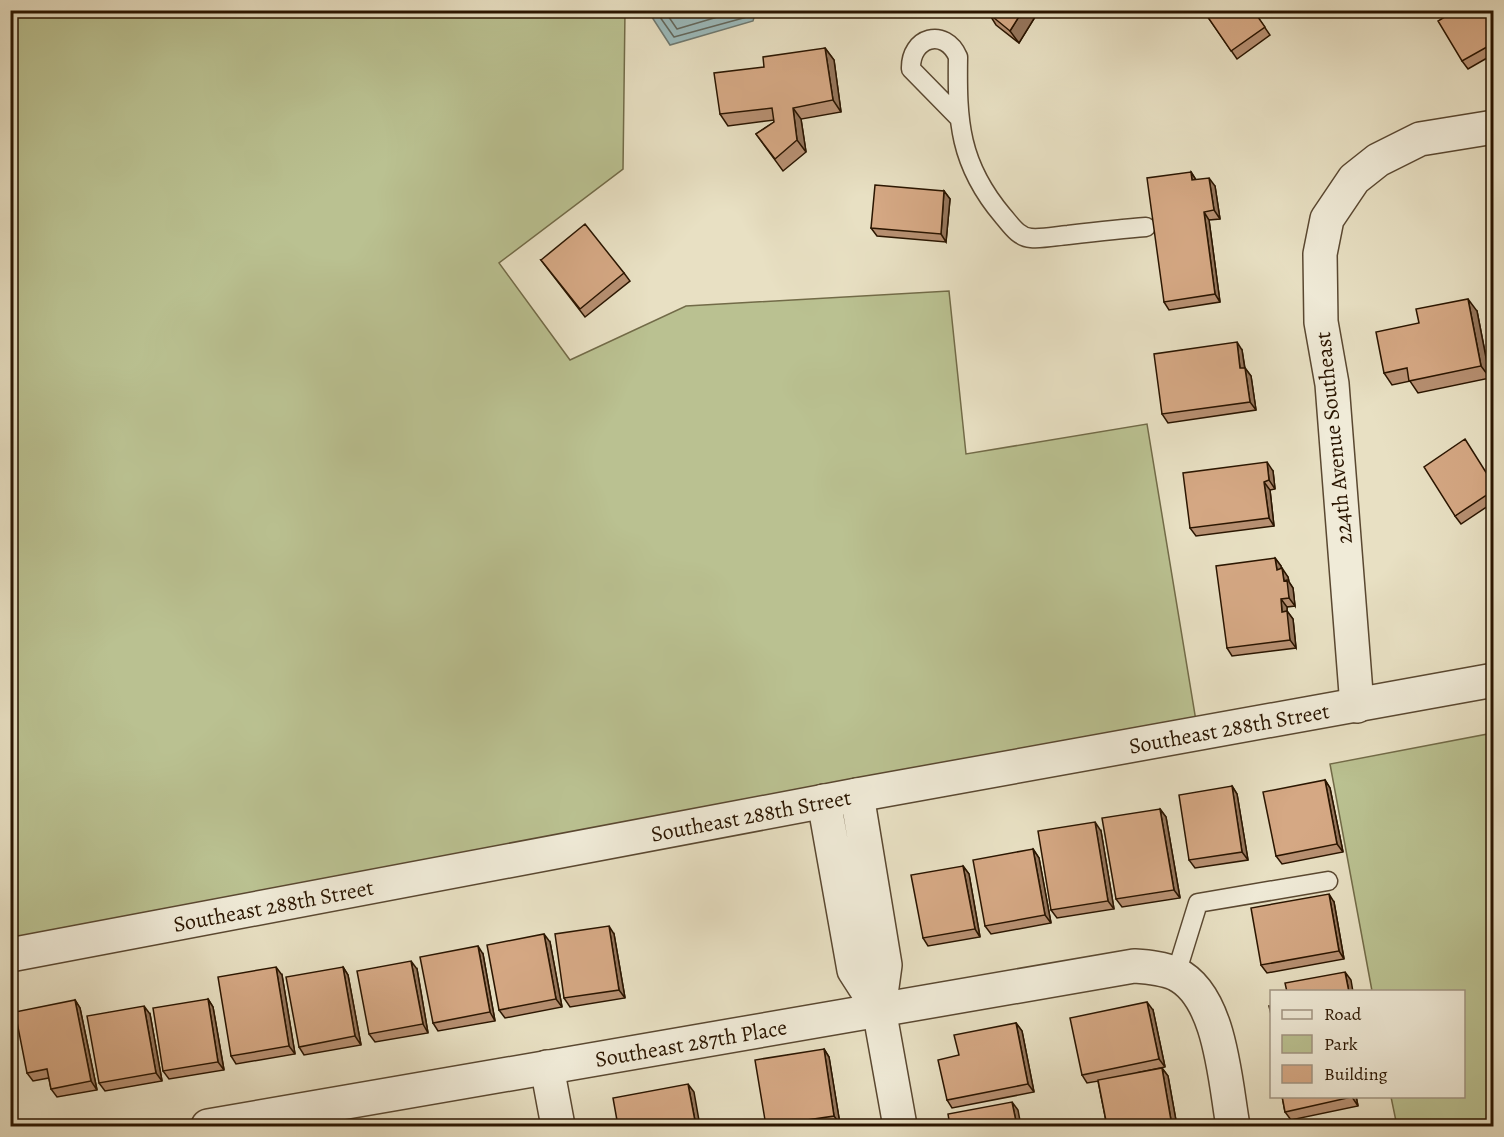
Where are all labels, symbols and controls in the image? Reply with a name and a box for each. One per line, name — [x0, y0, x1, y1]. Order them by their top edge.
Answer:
street label: 224th Avenue Southeast — [1308, 330, 1360, 546]
street label: Southeast 288th Street — [1127, 696, 1332, 762]
street label: Southeast 288th Street — [649, 782, 854, 850]
street label: Southeast 288th Street — [171, 873, 376, 940]
legend — [1270, 990, 1465, 1098]
text: Road — [1324, 1002, 1362, 1026]
street label: Southeast 287th Place — [593, 1012, 789, 1075]
text: Park — [1324, 1032, 1358, 1056]
text: Building — [1324, 1062, 1388, 1086]

